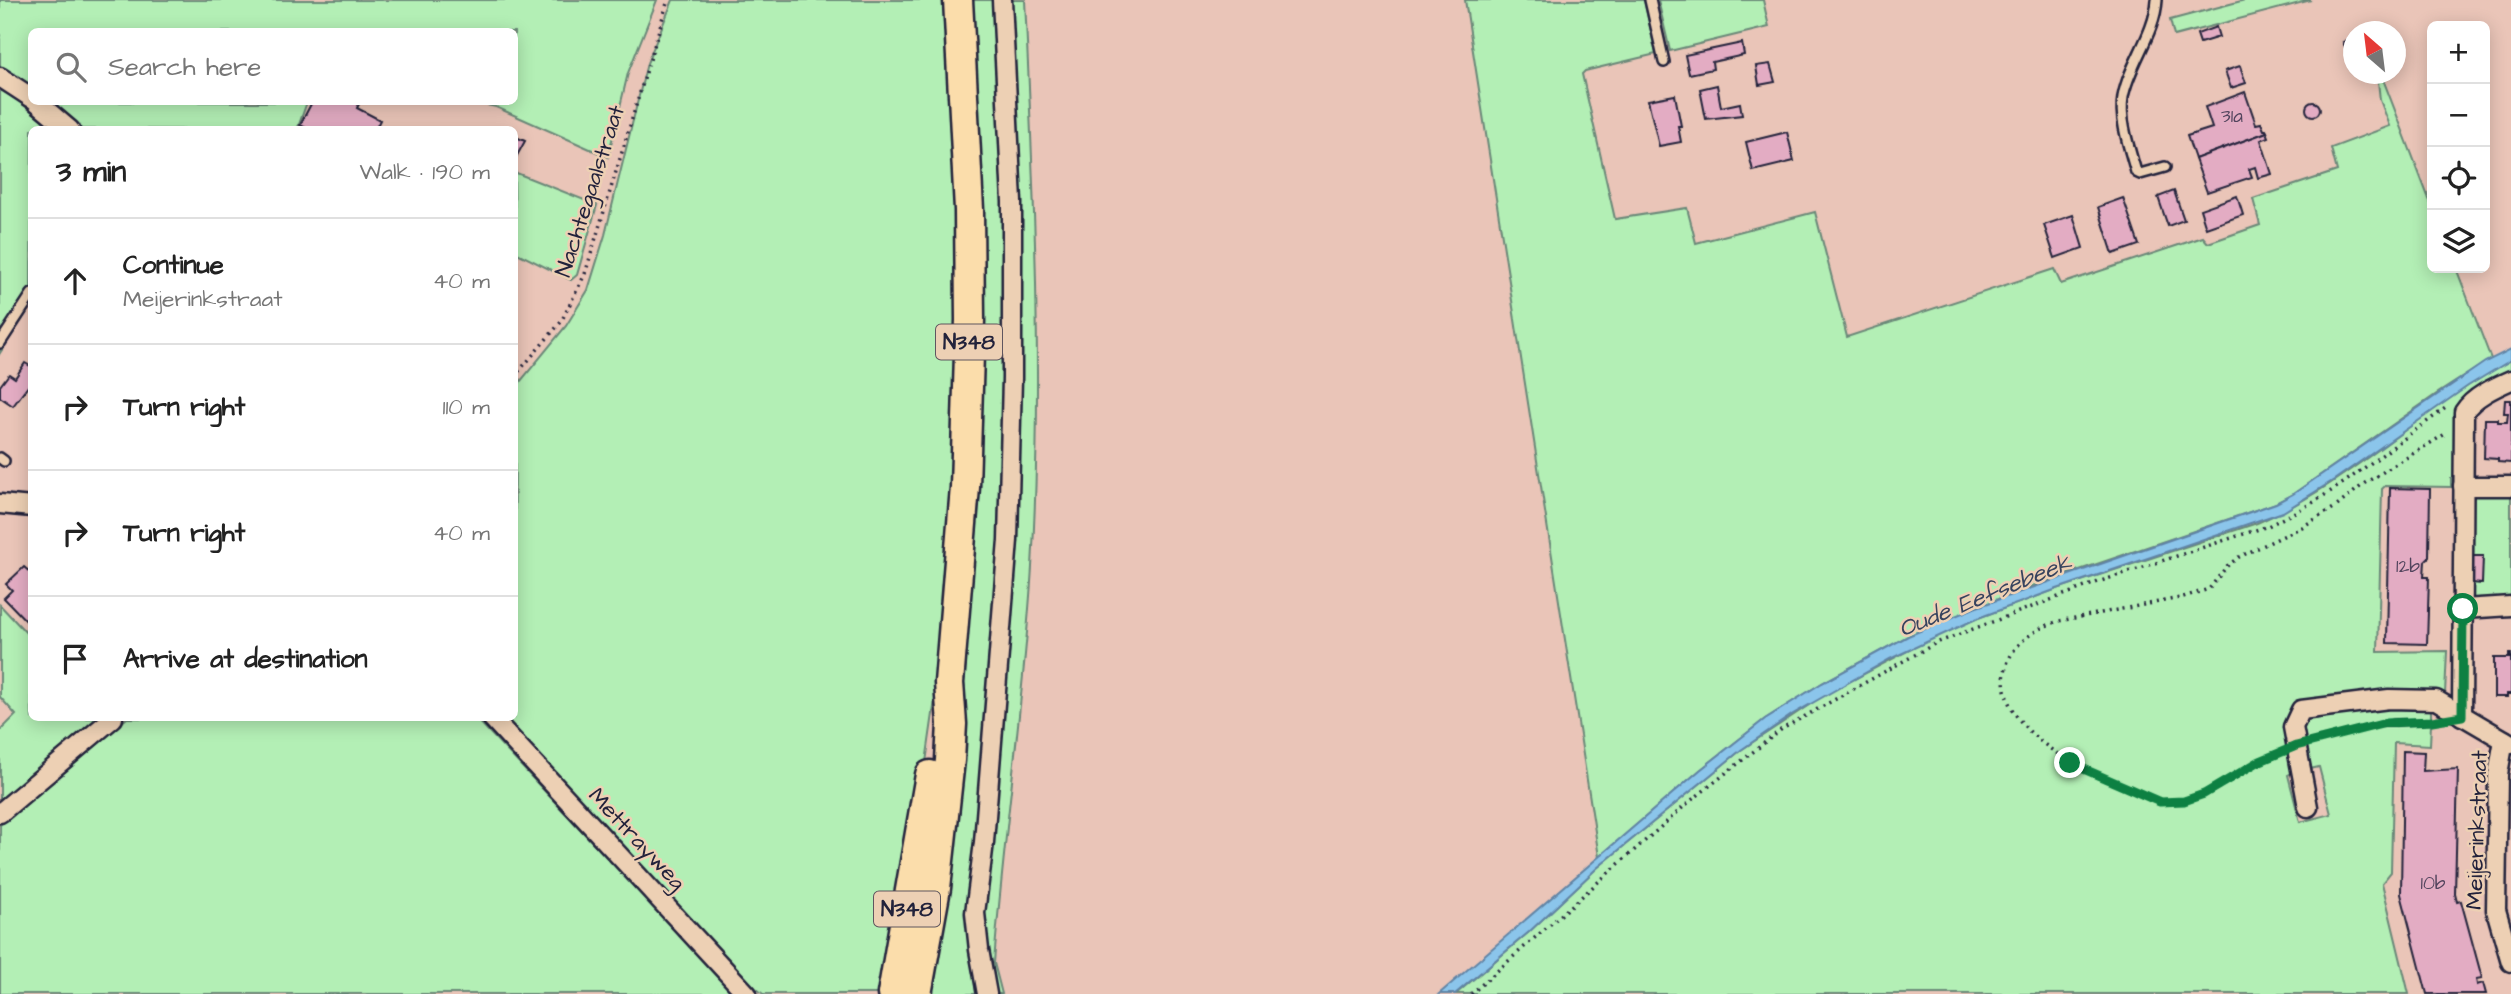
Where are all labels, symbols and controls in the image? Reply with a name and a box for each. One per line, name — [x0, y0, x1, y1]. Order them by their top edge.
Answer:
north arrow — [2343, 21, 2406, 84]
map controls — [2427, 21, 2490, 273]
button: + — [2427, 21, 2490, 84]
search box — [28, 28, 518, 105]
icon: search — [52, 48, 90, 86]
text: Search here — [108, 49, 261, 85]
button: − — [2427, 84, 2490, 147]
street label: Nachtegaalstraat — [547, 100, 634, 281]
house number: 31a — [2221, 103, 2243, 130]
button: locate — [2427, 147, 2490, 210]
text: 3 min — [56, 151, 126, 193]
text: Walk · 190 m — [360, 156, 490, 188]
button: layers — [2427, 210, 2490, 273]
text: Continue — [123, 247, 224, 283]
icon: ahead — [56, 262, 94, 300]
text: 40 m — [433, 265, 490, 297]
text: Meijerinkstraat — [123, 283, 283, 315]
road number: N348 — [936, 324, 1002, 360]
icon: right — [56, 388, 94, 426]
text: Turn right — [123, 389, 245, 425]
text: 110 m — [442, 391, 490, 423]
icon: right — [56, 514, 94, 552]
text: Turn right — [123, 515, 245, 551]
text: 40 m — [433, 517, 490, 549]
water label: Oude Eefsebeek — [1893, 545, 2078, 646]
house number: 12b — [2396, 553, 2420, 580]
route start — [2447, 593, 2478, 624]
icon: arrive — [56, 640, 94, 678]
text: Arrive at destination — [123, 641, 368, 677]
route end — [2054, 747, 2085, 778]
street label: Meijerinkstraat — [2458, 749, 2496, 910]
street label: Mettrayweg — [580, 781, 693, 898]
house number: 10b — [2420, 870, 2446, 897]
road number: N348 — [874, 892, 940, 926]

